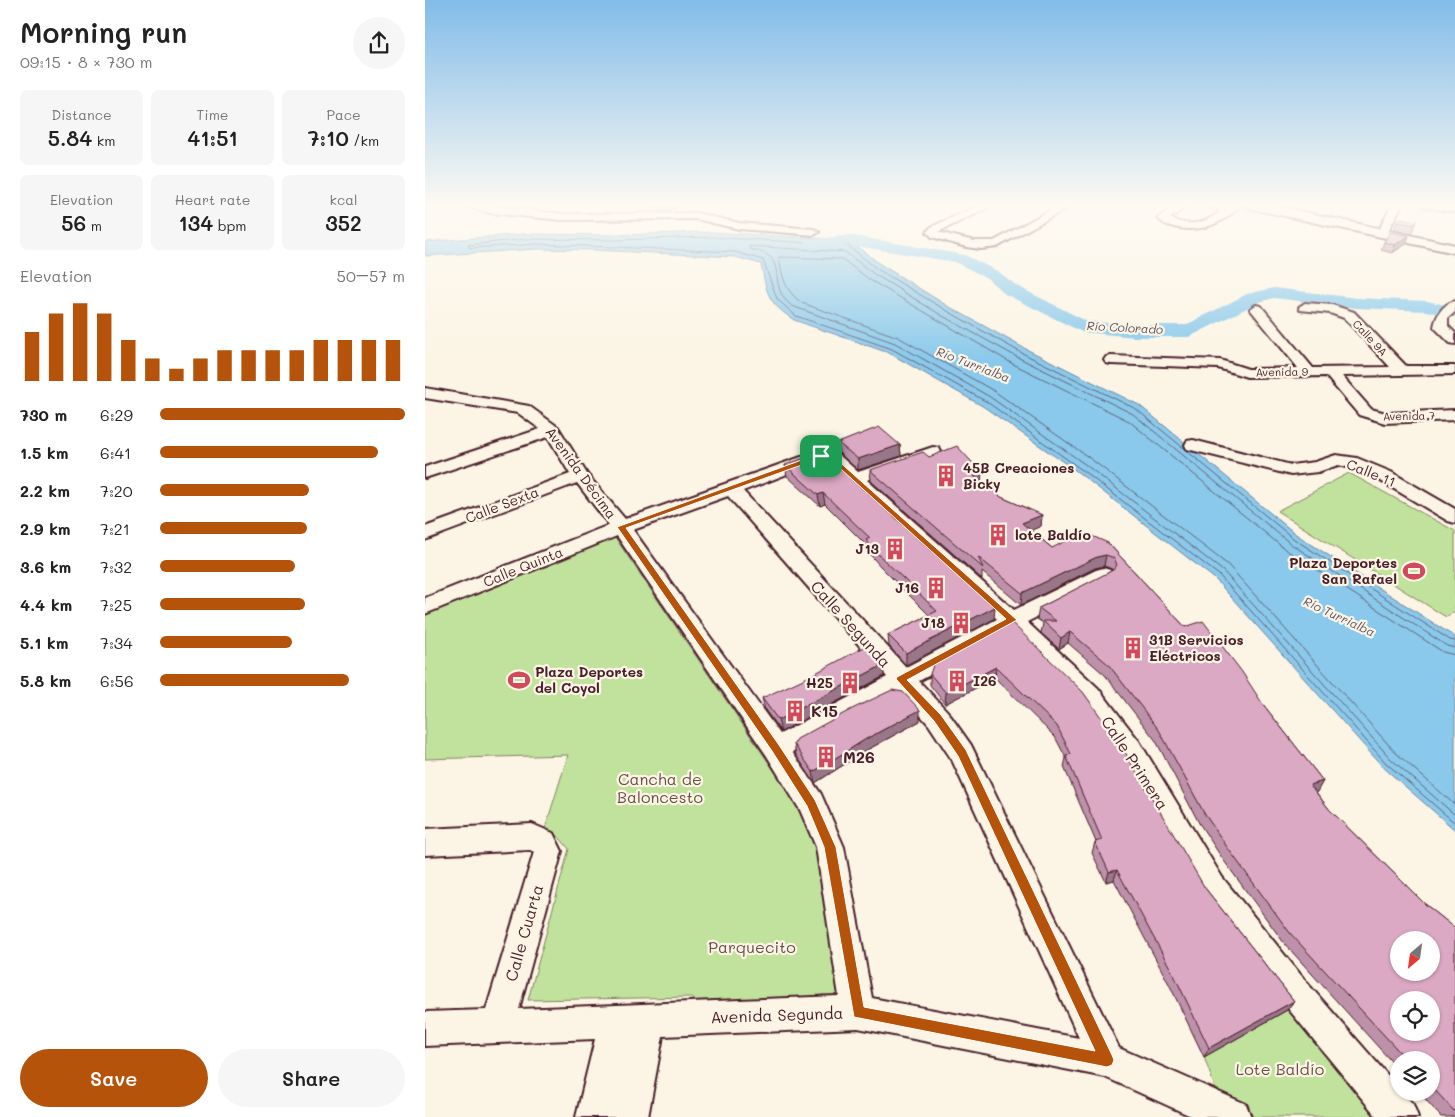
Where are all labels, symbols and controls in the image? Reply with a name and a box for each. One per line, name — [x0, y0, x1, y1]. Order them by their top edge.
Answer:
text: Morning run — [20, 14, 187, 50]
button: share — [353, 17, 405, 69]
text: 09:15 · 8 × 730 m — [20, 51, 153, 72]
text: Distance — [51, 105, 112, 124]
text: Time — [197, 105, 228, 124]
text: Pace — [326, 105, 361, 124]
text: 5.84 — [48, 124, 92, 151]
text: 41:51 — [187, 124, 238, 151]
text: 7:10 — [308, 124, 349, 151]
text: km — [92, 131, 115, 150]
text: /km — [349, 131, 379, 150]
text: Elevation — [50, 190, 113, 209]
text: Heart rate — [175, 190, 250, 209]
text: kcal — [330, 190, 357, 209]
text: 56 — [61, 209, 86, 236]
text: 134 — [179, 209, 213, 236]
text: 352 — [325, 209, 362, 236]
text: m — [86, 216, 102, 235]
text: bpm — [213, 216, 247, 235]
text: Elevation — [20, 265, 92, 286]
text: 50–57 m — [337, 265, 405, 286]
street label: Calle 9A — [1350, 316, 1391, 359]
water label: Río Colorado — [1086, 317, 1164, 337]
water label: Río Turrialba — [935, 343, 1012, 385]
street label: Avenida 9 — [1256, 364, 1309, 379]
text: 730 m — [20, 404, 67, 425]
text: 6:29 — [100, 404, 133, 425]
street label: Avenida 7 — [1383, 408, 1435, 423]
street label: Avenida Décima — [542, 423, 621, 522]
pin — [800, 435, 842, 477]
text: 1.5 km — [20, 442, 68, 463]
text: 6:41 — [100, 442, 131, 463]
icon: arrive — [807, 442, 835, 470]
street label: Calle 11 — [1344, 454, 1399, 491]
place label: 45B Creaciones Bicky — [963, 458, 1074, 493]
building icon: 45B Creaciones Bicky — [933, 463, 959, 489]
text: 2.2 km — [20, 480, 70, 501]
text: 7:20 — [100, 480, 133, 501]
street label: Calle Sexta — [462, 482, 541, 527]
text: 2.9 km — [20, 518, 71, 539]
text: 7:21 — [100, 518, 130, 539]
building icon: lote Baldío — [985, 522, 1011, 548]
place label: lote Baldío — [1015, 525, 1091, 544]
building icon: J13 — [882, 536, 908, 562]
place label: J13 — [855, 539, 879, 558]
street label: Calle Quinta — [480, 542, 566, 591]
place label: Plaza Deportes San Rafael — [1289, 553, 1397, 588]
text: 3.6 km — [20, 556, 71, 577]
text: 7:32 — [100, 556, 132, 577]
sports icon: Plaza Deportes San Rafael — [1401, 558, 1427, 584]
building icon: J16 — [923, 575, 949, 601]
street label: Calle Segunda — [807, 576, 896, 672]
place label: J16 — [895, 578, 919, 597]
water label: Río Turrialba — [1301, 593, 1378, 640]
text: 4.4 km — [20, 594, 72, 615]
text: 7:25 — [100, 594, 132, 615]
building icon: J18 — [948, 610, 974, 636]
place label: J18 — [921, 613, 945, 632]
place label: 31B Servicios Eléctricos — [1149, 630, 1243, 665]
text: 5.1 km — [20, 632, 68, 653]
text: 7:34 — [100, 632, 133, 653]
building icon: 31B Servicios Eléctricos — [1120, 635, 1146, 661]
place label: Plaza Deportes del Coyol — [535, 662, 643, 697]
sports icon: Plaza Deportes del Coyol — [506, 667, 532, 693]
building icon: I26 — [944, 668, 970, 694]
text: 5.8 km — [20, 670, 71, 691]
text: 6:56 — [100, 670, 134, 691]
building icon: H25 — [837, 670, 863, 696]
place label: I26 — [973, 671, 996, 690]
place label: H25 — [806, 673, 833, 692]
building icon: K15 — [782, 698, 808, 724]
place label: K15 — [811, 700, 838, 721]
street label: Calle Primera — [1097, 712, 1174, 814]
building icon: M26 — [813, 744, 839, 770]
place label: M26 — [843, 746, 875, 767]
park label: Cancha de Baloncesto — [617, 768, 703, 807]
street label: Calle Cuarta — [500, 882, 547, 984]
north arrow — [1390, 931, 1440, 981]
map controls — [1390, 931, 1440, 1101]
park label: Parquecito — [708, 936, 796, 957]
button: locate — [1390, 991, 1440, 1041]
street label: Avenida Segunda — [710, 1002, 844, 1027]
button: Save — [20, 1049, 208, 1107]
button: Share — [218, 1049, 405, 1107]
button: layers — [1390, 1051, 1440, 1101]
park label: Lote Baldío — [1236, 1058, 1324, 1079]

